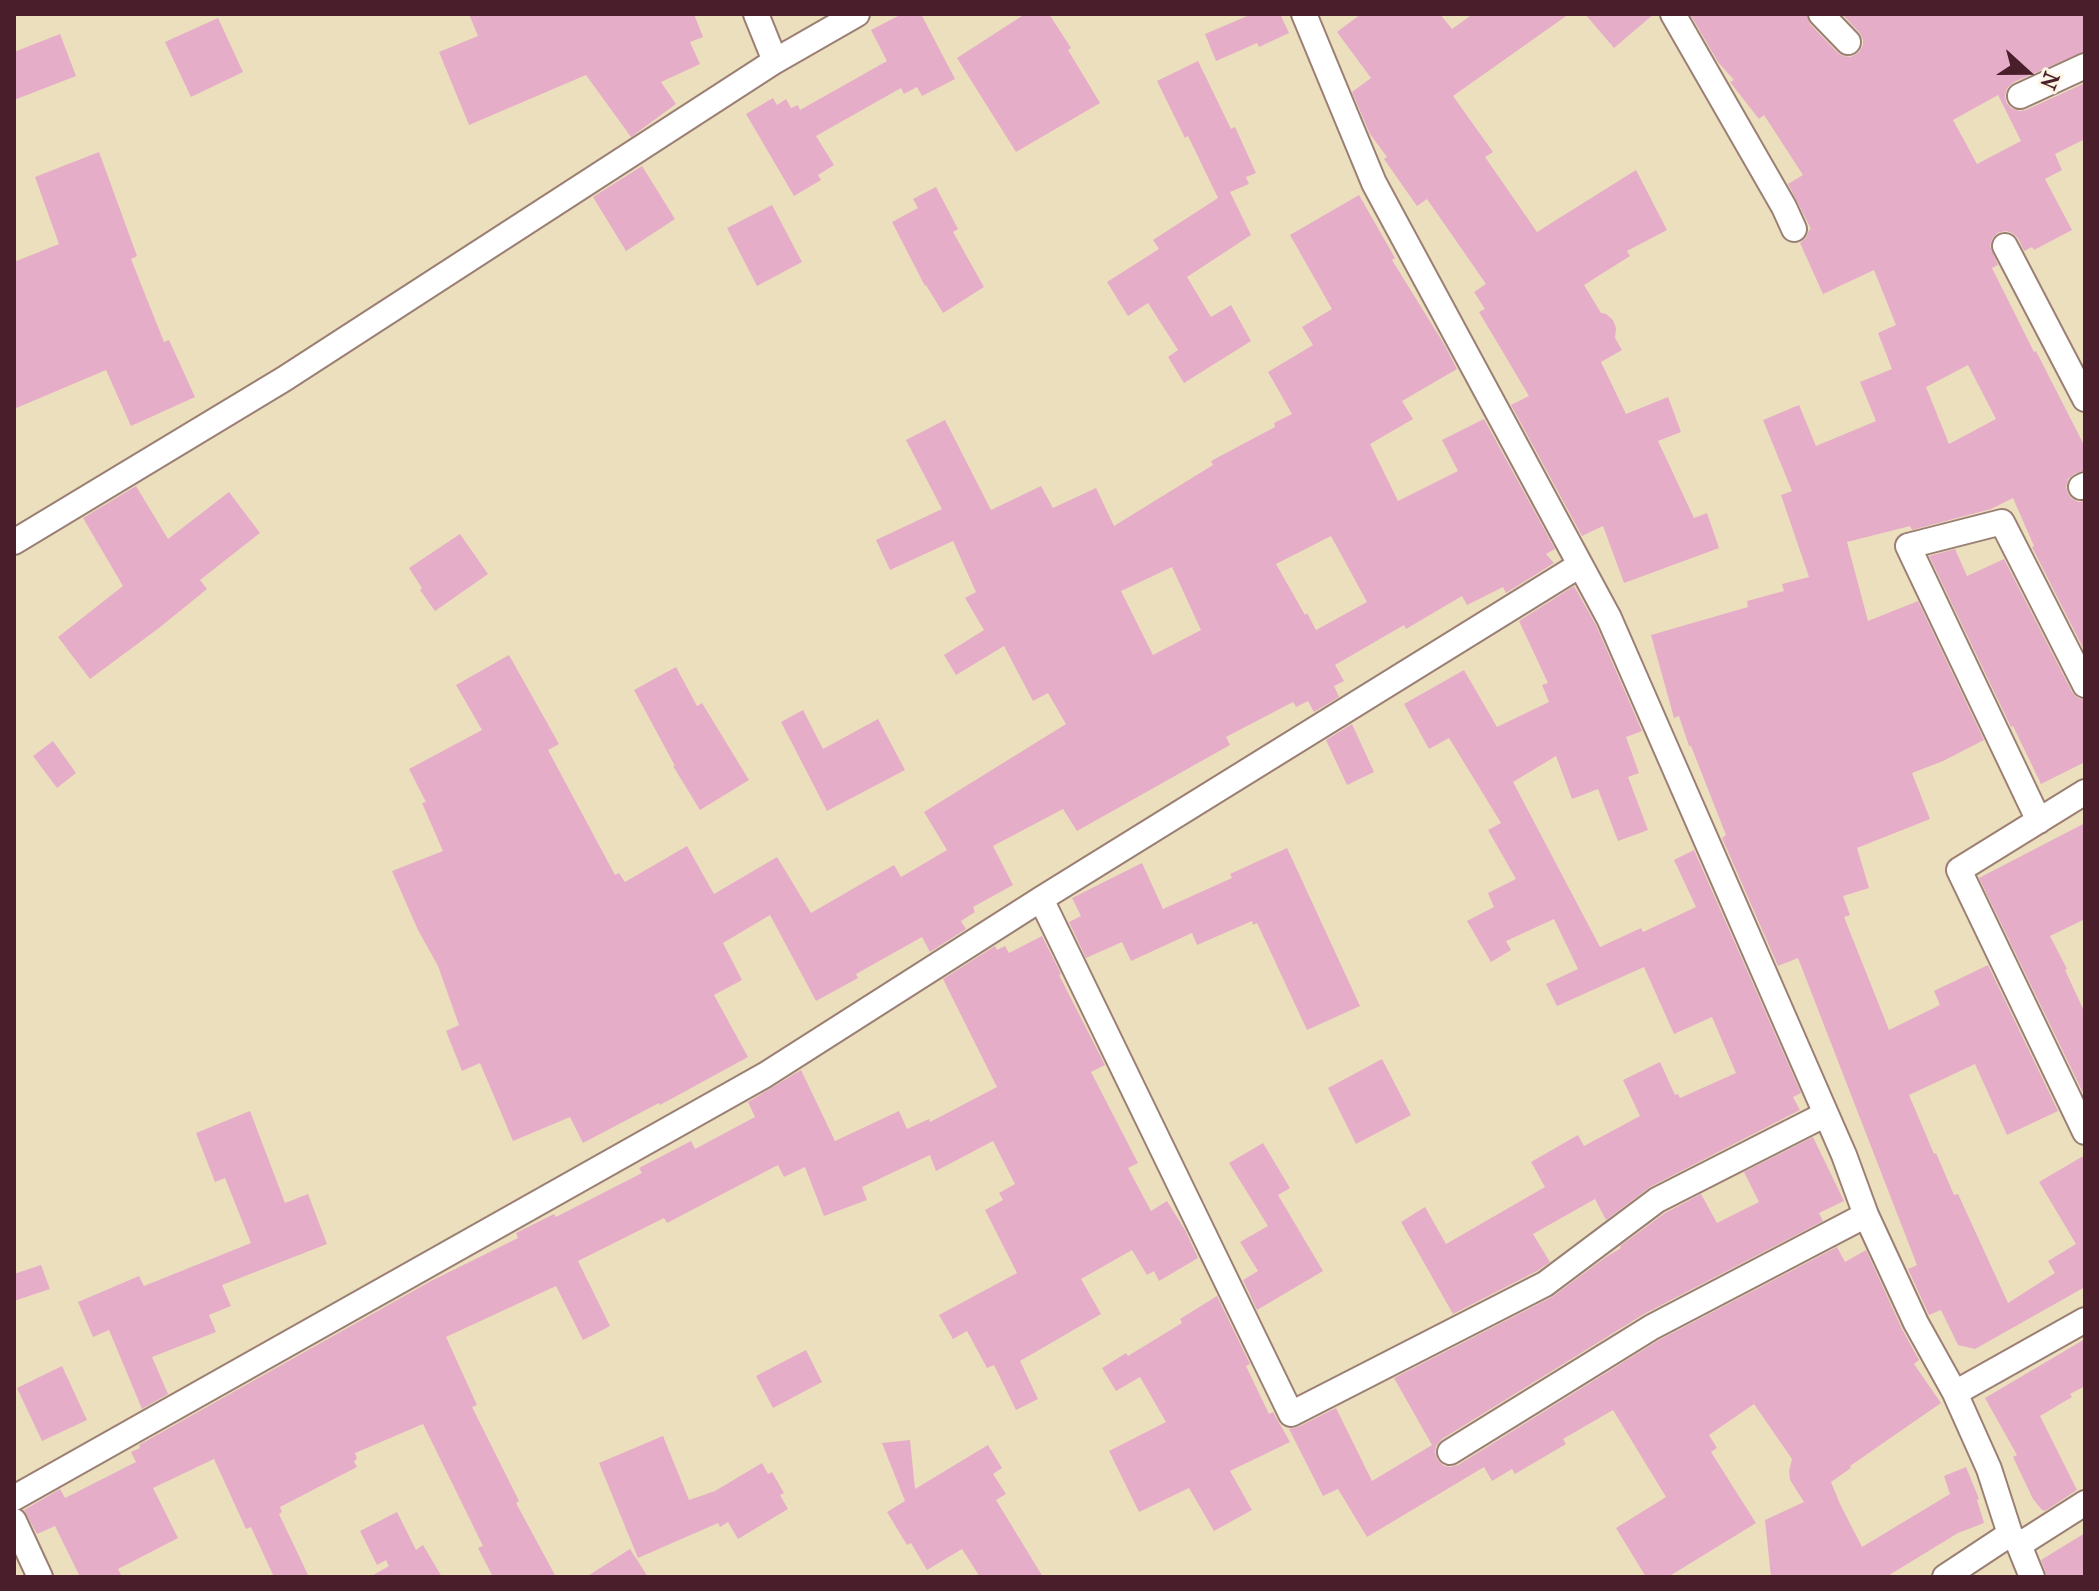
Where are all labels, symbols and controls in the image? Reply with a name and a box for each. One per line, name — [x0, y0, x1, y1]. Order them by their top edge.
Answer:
north arrow — [1987, 32, 2067, 112]
text: N — [2034, 68, 2065, 93]

